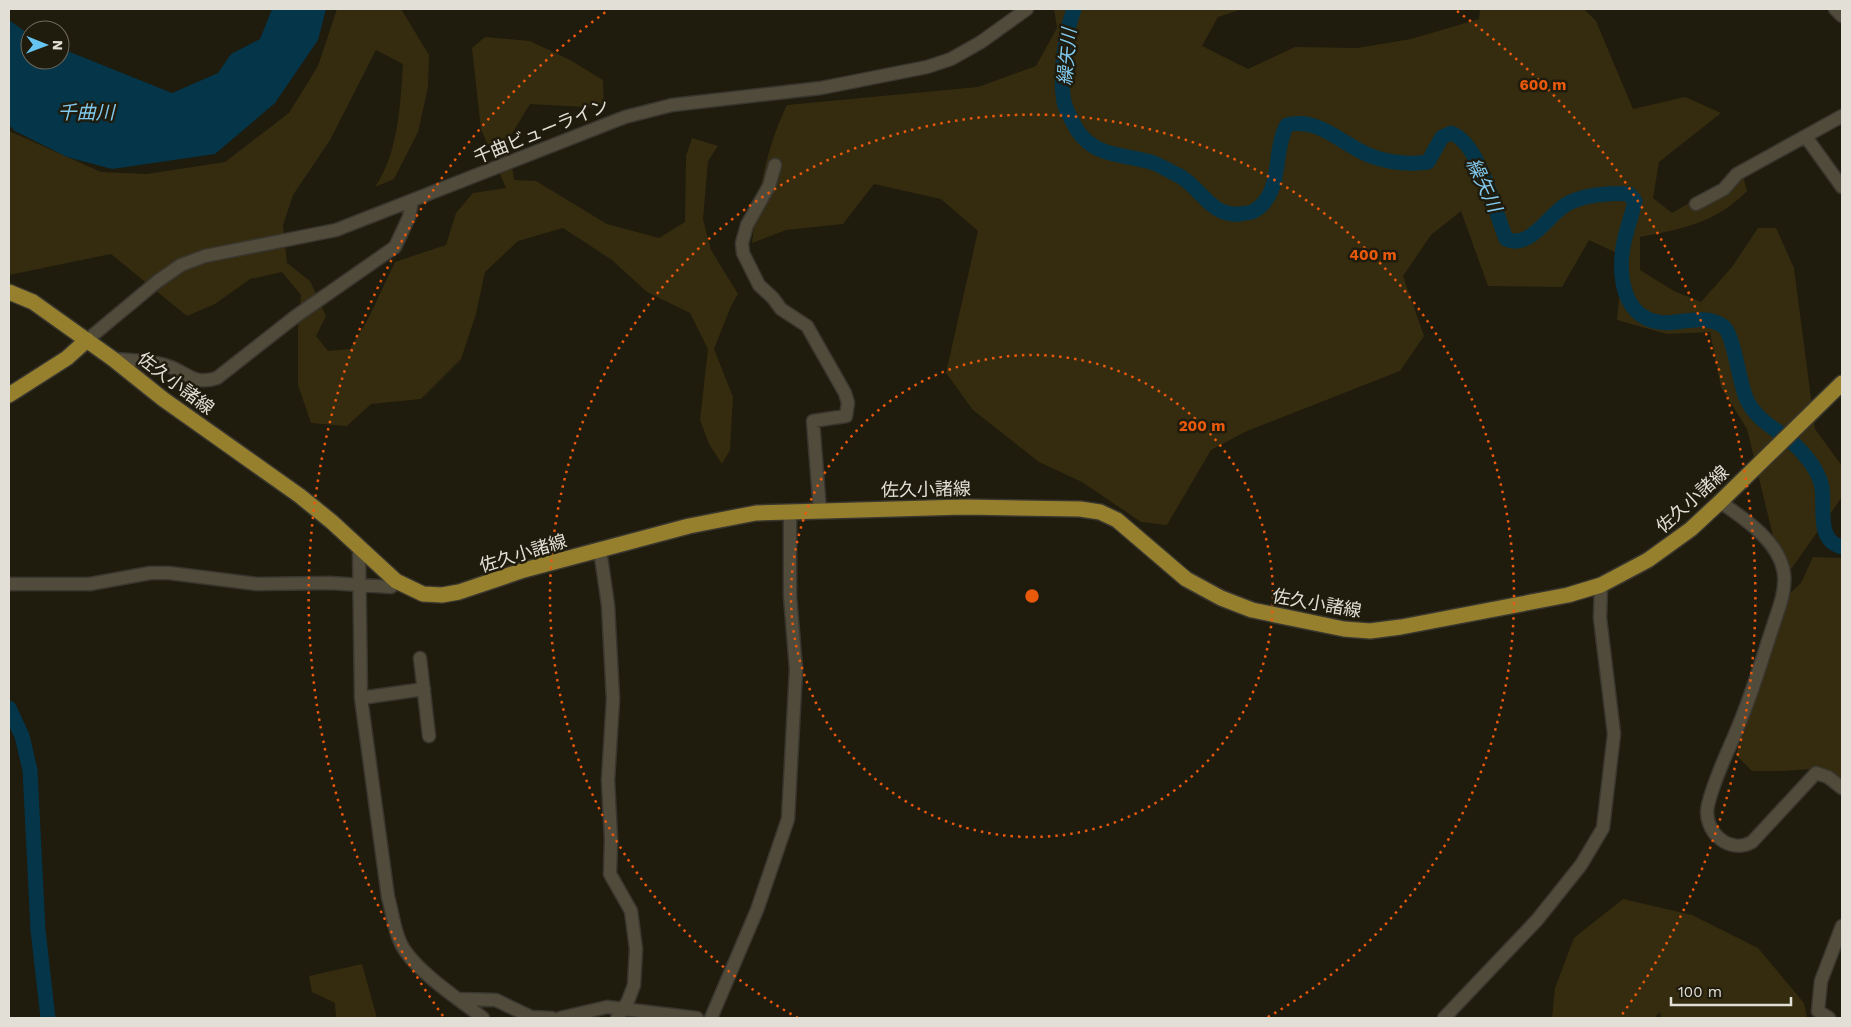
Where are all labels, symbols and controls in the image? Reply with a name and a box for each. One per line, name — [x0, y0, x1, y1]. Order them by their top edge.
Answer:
north arrow — [20, 20, 70, 70]
water label: 繰矢川 — [1053, 26, 1081, 86]
text: N — [50, 40, 66, 51]
text: 600 m — [1520, 76, 1566, 94]
street label: 千曲ビューライン — [470, 94, 612, 168]
water label: 千曲川 — [57, 101, 116, 124]
water label: 繰矢川 — [1462, 154, 1507, 217]
text: 400 m — [1349, 246, 1397, 264]
street label: 佐久小諸線 — [134, 348, 218, 418]
text: 200 m — [1179, 417, 1225, 435]
street label: 佐久小諸線 — [1652, 461, 1732, 537]
street label: 佐久小諸線 — [881, 478, 971, 500]
street label: 佐久小諸線 — [477, 530, 569, 576]
street label: 佐久小諸線 — [1271, 585, 1363, 621]
centre of rings — [1023, 587, 1041, 605]
scale bar — [1671, 974, 1791, 1006]
text: 100 m — [1678, 983, 1722, 1001]

